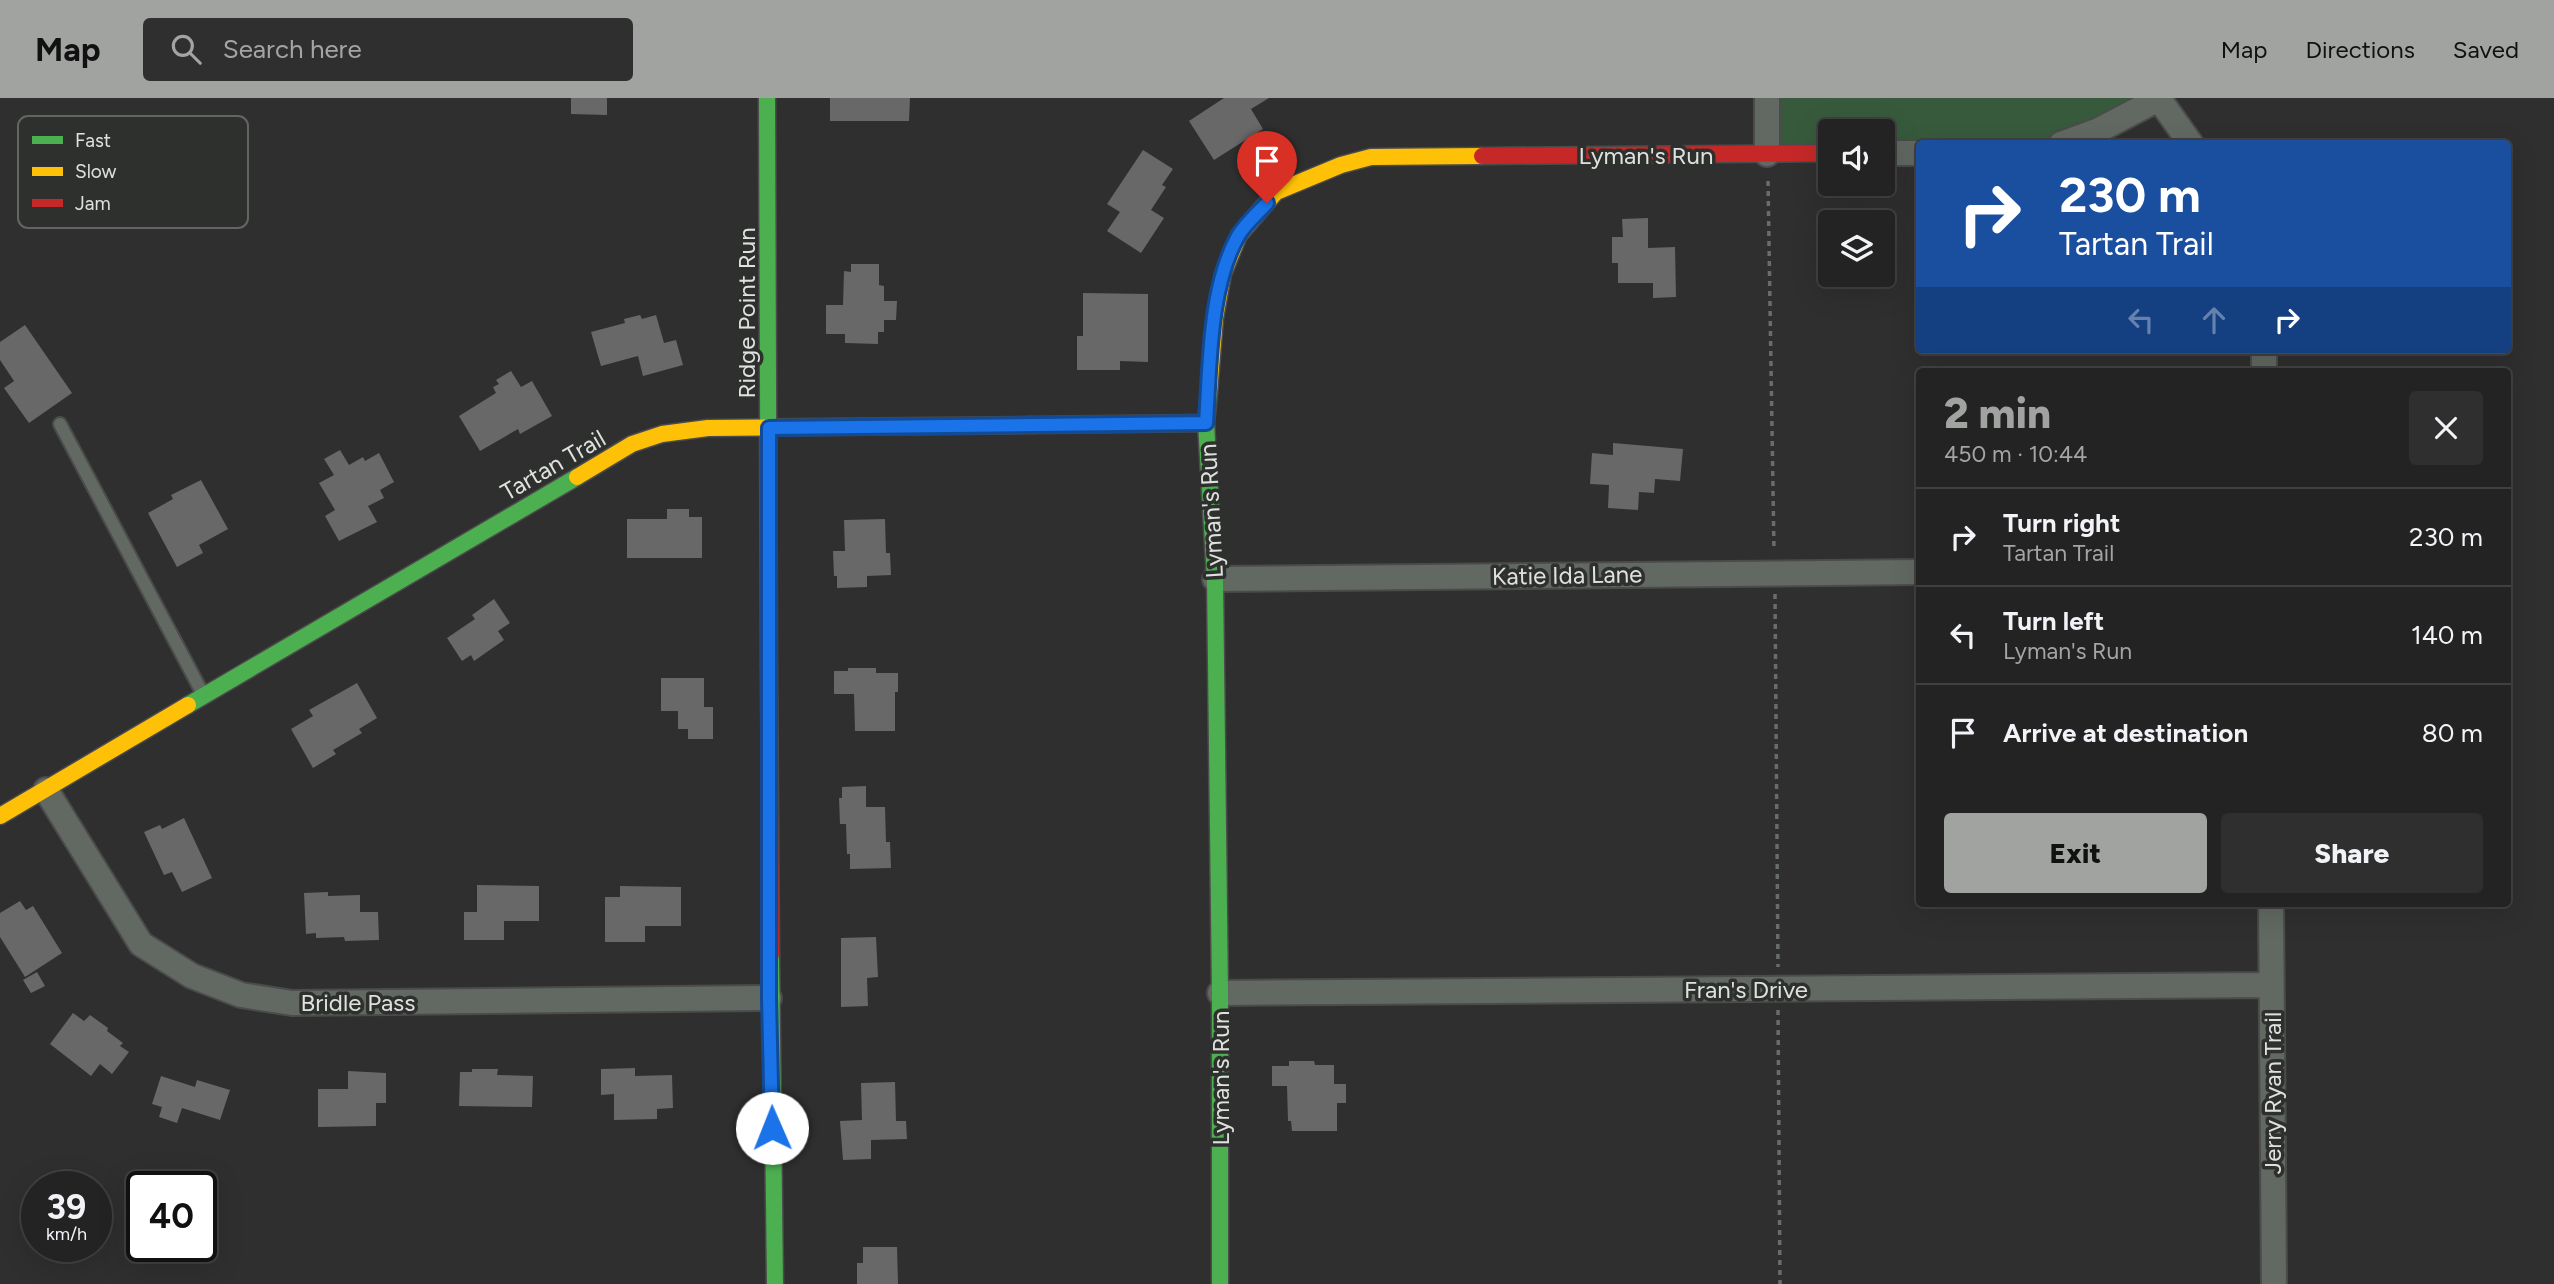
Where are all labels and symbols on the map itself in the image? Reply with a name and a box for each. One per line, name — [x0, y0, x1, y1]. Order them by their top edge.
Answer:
legend — [18, 116, 248, 228]
text: Fast — [75, 129, 111, 152]
pin — [1237, 131, 1297, 203]
street label: Lyman's Run — [1579, 141, 1713, 170]
text: Slow — [75, 160, 117, 183]
text: Jam — [75, 192, 111, 215]
street label: Ridge Point Run — [732, 227, 761, 399]
street label: Tartan Trail — [496, 423, 610, 507]
street label: Lyman's Run — [1193, 443, 1229, 579]
street label: Katie Ida Lane — [1492, 559, 1642, 591]
street label: Fran's Drive — [1684, 975, 1808, 1004]
street label: Bridle Pass — [301, 988, 415, 1017]
street label: Lyman's Run — [1206, 1011, 1235, 1145]
street label: Jerry Ryan Trail — [2258, 1012, 2287, 1174]
position arrow — [735, 1091, 809, 1165]
speed limit sign: 40 — [126, 1171, 217, 1262]

